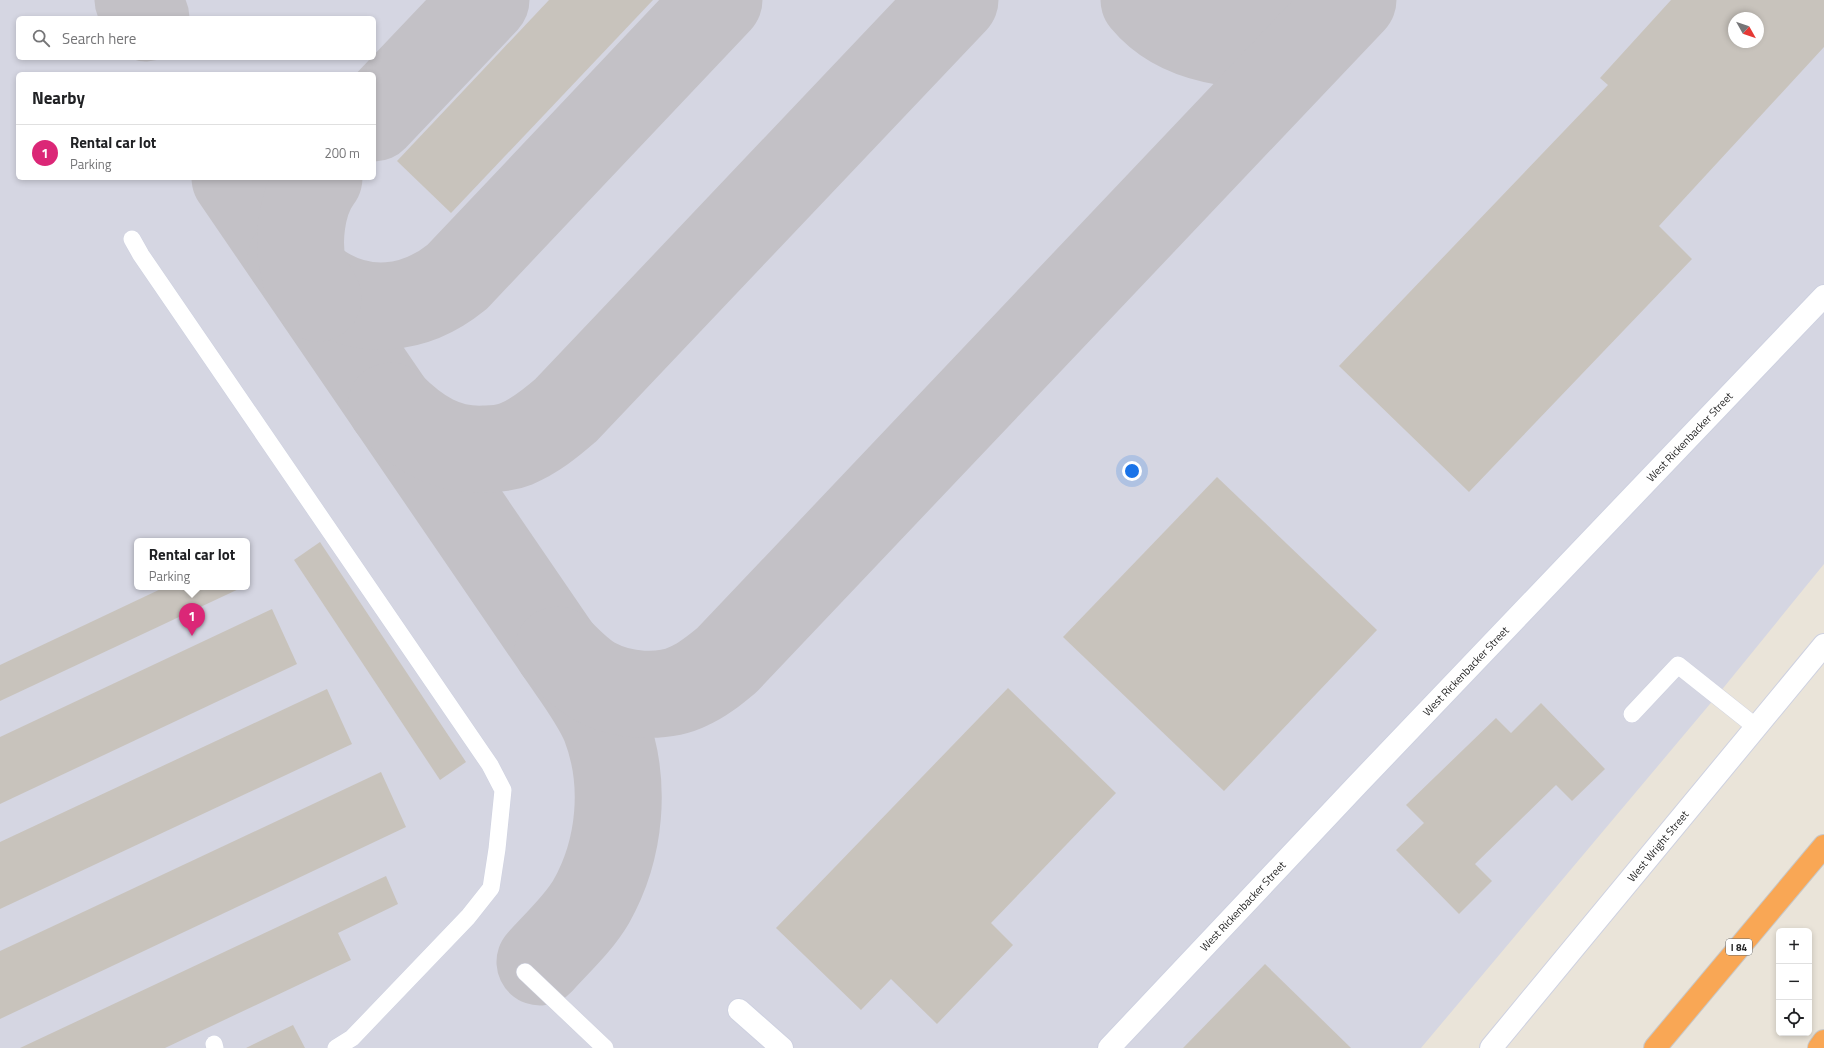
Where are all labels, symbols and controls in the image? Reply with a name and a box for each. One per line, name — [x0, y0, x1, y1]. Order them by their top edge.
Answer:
north arrow — [1728, 12, 1764, 48]
search box — [16, 16, 376, 60]
icon: search — [30, 27, 52, 49]
text: Search here — [62, 27, 136, 50]
text: Nearby — [32, 85, 85, 111]
text: Rental car lot — [70, 131, 156, 154]
text: 1 — [41, 143, 49, 163]
text: 200 m — [324, 143, 360, 163]
text: Parking — [70, 154, 111, 174]
street label: West Rickenbacker Street — [1643, 388, 1736, 485]
your location — [1122, 461, 1142, 481]
popup — [134, 538, 250, 590]
text: Rental car lot — [149, 543, 235, 566]
text: Parking — [149, 566, 190, 586]
pin: 1 — [179, 603, 205, 636]
street label: West Rickenbacker Street — [1419, 623, 1513, 719]
street label: West Wright Street — [1624, 807, 1692, 885]
street label: West Rickenbacker Street — [1196, 857, 1289, 955]
map controls — [1776, 928, 1812, 1036]
button: + — [1776, 928, 1812, 964]
road number: I 84 — [1726, 939, 1752, 955]
button: − — [1776, 964, 1812, 1000]
button: locate — [1776, 1000, 1812, 1036]

